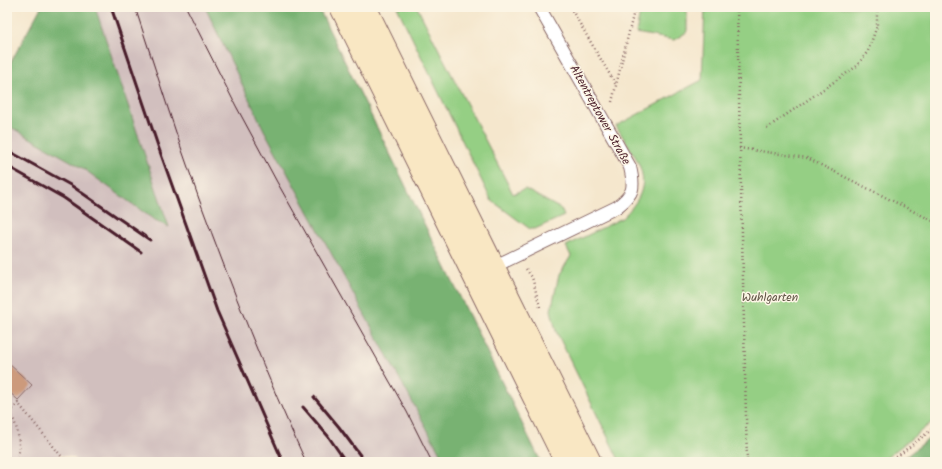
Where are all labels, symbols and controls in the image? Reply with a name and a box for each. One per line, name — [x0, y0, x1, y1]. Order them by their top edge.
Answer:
street label: Altentreptower Straße — [565, 61, 636, 169]
park label: Wuhlgarten — [742, 288, 798, 307]

